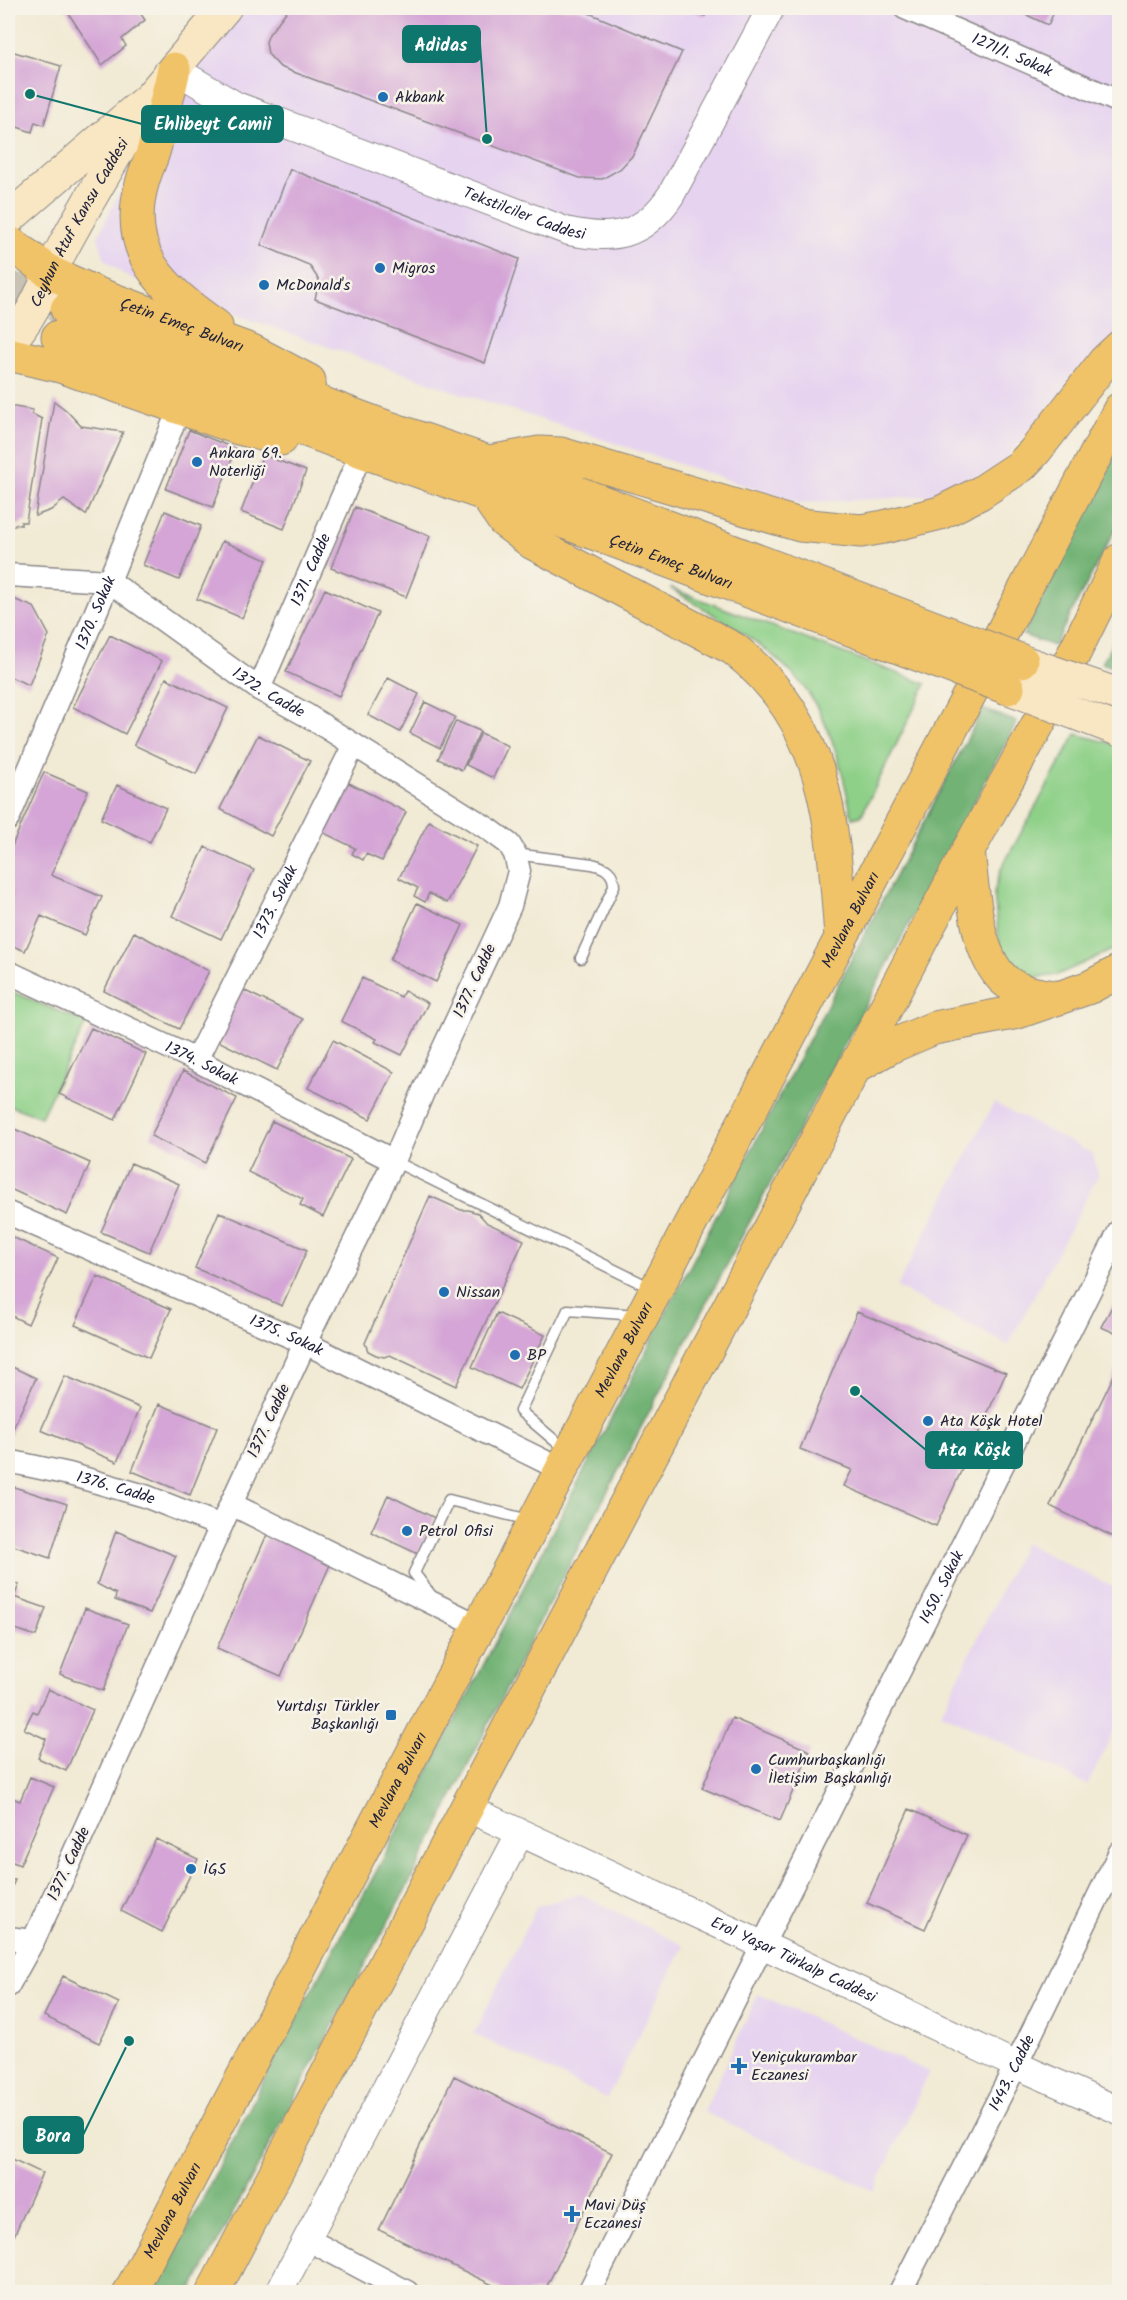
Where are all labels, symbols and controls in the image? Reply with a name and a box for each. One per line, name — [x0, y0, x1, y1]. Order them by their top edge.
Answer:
callout: Adidas — [403, 26, 480, 62]
street label: 1271/1. Sokak — [968, 26, 1057, 84]
text: Adidas — [414, 32, 468, 61]
place label: Akbank — [395, 85, 445, 110]
marker: Akbank — [376, 90, 390, 104]
callout: Ehlibeyt Camii — [142, 106, 283, 142]
text: Ehlibeyt Camii — [154, 111, 272, 140]
street label: Ceyhun Atuf Kansu Caddesi — [23, 132, 136, 312]
street label: Tekstilciler Caddesi — [459, 180, 588, 247]
place label: Migros — [392, 256, 436, 281]
marker: Migros — [373, 261, 387, 275]
place label: McDonald's — [276, 273, 351, 298]
marker: McDonald's — [257, 278, 271, 292]
street label: Çetin Emeç Bulvarı — [116, 291, 247, 359]
place label: Ankara 69. Noterliği — [209, 441, 282, 484]
marker: Ankara 69. Noterliği — [190, 455, 204, 469]
street label: Çetin Emeç Bulvarı — [606, 527, 736, 596]
street label: 1371. Cadde — [284, 529, 337, 610]
street label: 1370. Sokak — [69, 572, 122, 654]
street label: 1372. Cadde — [227, 661, 309, 724]
street label: 1373. Sokak — [246, 860, 305, 943]
street label: Mevlana Bulvarı — [815, 867, 886, 972]
street label: 1377. Cadde — [447, 940, 503, 1022]
street label: 1374. Sokak — [161, 1035, 243, 1092]
place label: Nissan — [456, 1280, 500, 1305]
marker: Nissan — [437, 1285, 451, 1299]
street label: Mevlana Bulvarı — [588, 1297, 660, 1402]
street label: 1375. Sokak — [245, 1308, 328, 1363]
place label: BP — [527, 1343, 546, 1368]
marker: BP — [508, 1348, 522, 1362]
street label: 1377. Cadde — [241, 1380, 297, 1462]
place label: Ata Köşk Hotel — [940, 1409, 1043, 1434]
marker: Ata Köşk Hotel — [921, 1414, 935, 1428]
callout: Ata Köşk — [926, 1432, 1022, 1468]
text: Ata Köşk — [938, 1437, 1011, 1466]
street label: 1376. Cadde — [73, 1464, 159, 1511]
place label: Petrol Ofisi — [419, 1519, 494, 1544]
marker: Petrol Ofisi — [400, 1524, 414, 1538]
street label: 1450. Sokak — [913, 1546, 970, 1628]
place label: Yurtdışı Türkler Başkanlığı — [276, 1694, 381, 1737]
marker: Yurtdışı Türkler Başkanlığı — [384, 1708, 398, 1722]
street label: Mevlana Bulvarı — [362, 1727, 434, 1833]
place label: Cumhurbaşkanlığı İletişim Başkanlığı — [768, 1748, 892, 1791]
marker: Cumhurbaşkanlığı İletişim Başkanlığı — [749, 1762, 763, 1776]
street label: 1377. Cadde — [41, 1823, 97, 1905]
place label: İGS — [203, 1857, 227, 1882]
marker: İGS — [184, 1862, 198, 1876]
street label: Erol Yaşar Türkalp Caddesi — [707, 1910, 882, 2010]
street label: 1443. Cadde — [982, 2031, 1041, 2115]
place label: Yeniçukurambar Eczanesi — [751, 2045, 858, 2088]
marker: Yeniçukurambar Eczanesi — [732, 2059, 746, 2073]
callout: Bora — [24, 2117, 83, 2153]
text: Bora — [35, 2123, 71, 2152]
street label: Mevlana Bulvarı — [137, 2158, 208, 2263]
place label: Mavi Düş Eczanesi — [584, 2193, 646, 2236]
marker: Mavi Düş Eczanesi — [565, 2207, 579, 2221]

